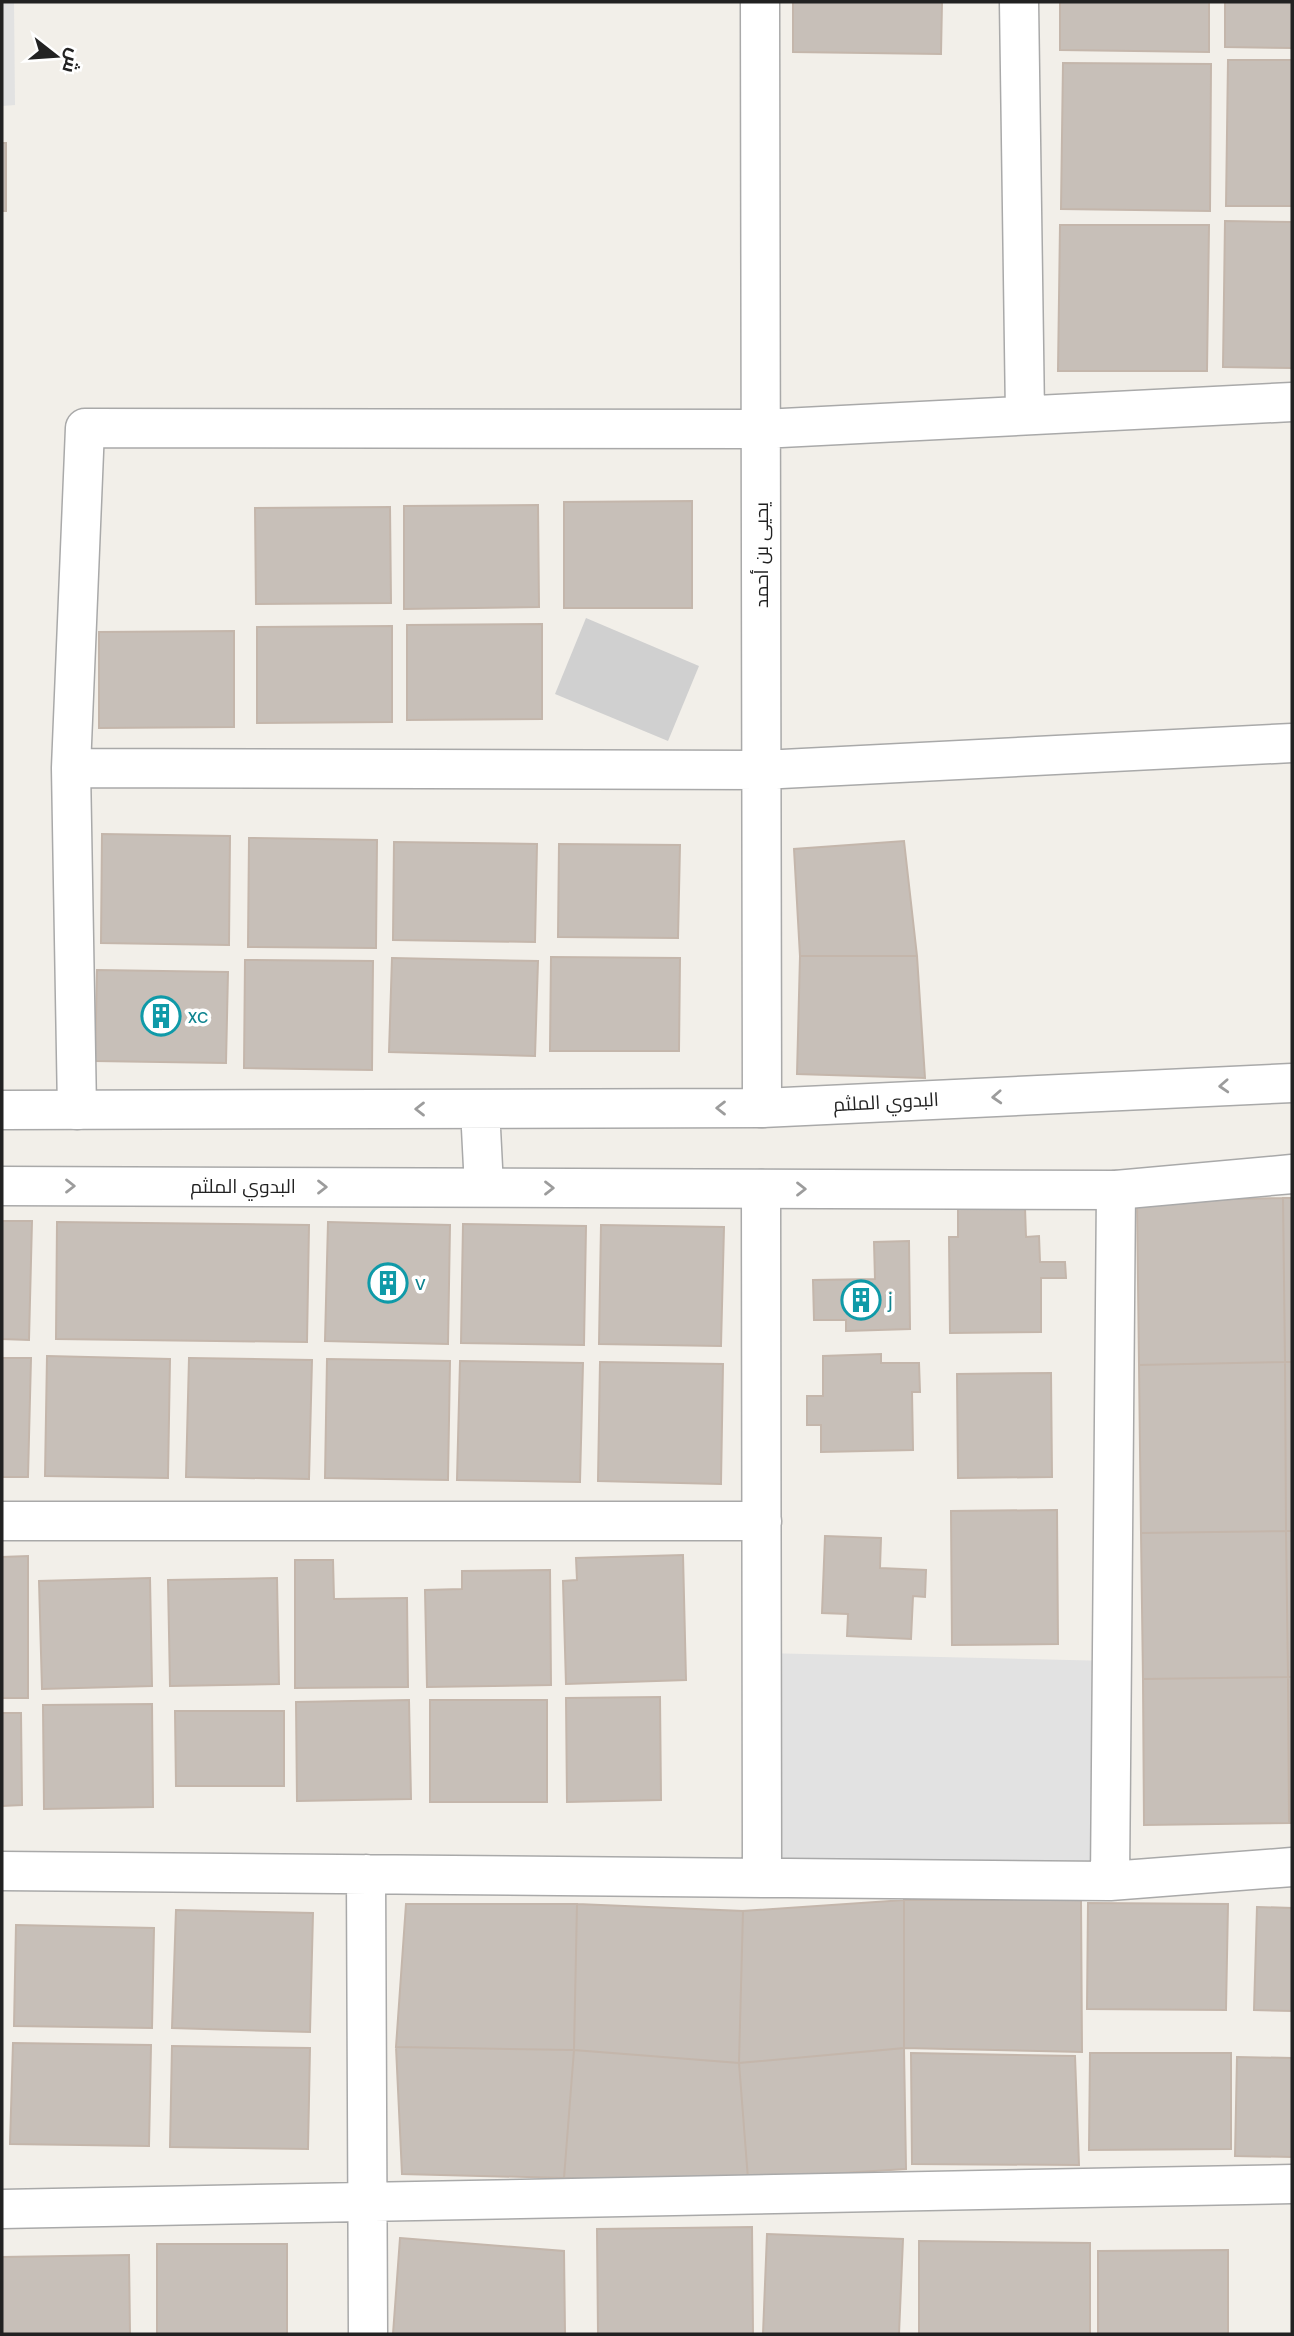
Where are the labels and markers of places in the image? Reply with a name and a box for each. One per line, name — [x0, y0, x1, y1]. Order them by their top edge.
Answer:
building icon: xc — [140, 995, 182, 1037]
place label: xc — [188, 1003, 209, 1030]
building icon: v — [367, 1262, 409, 1304]
place label: v — [415, 1270, 426, 1297]
building icon: j — [840, 1279, 882, 1321]
place label: j — [887, 1287, 893, 1314]

